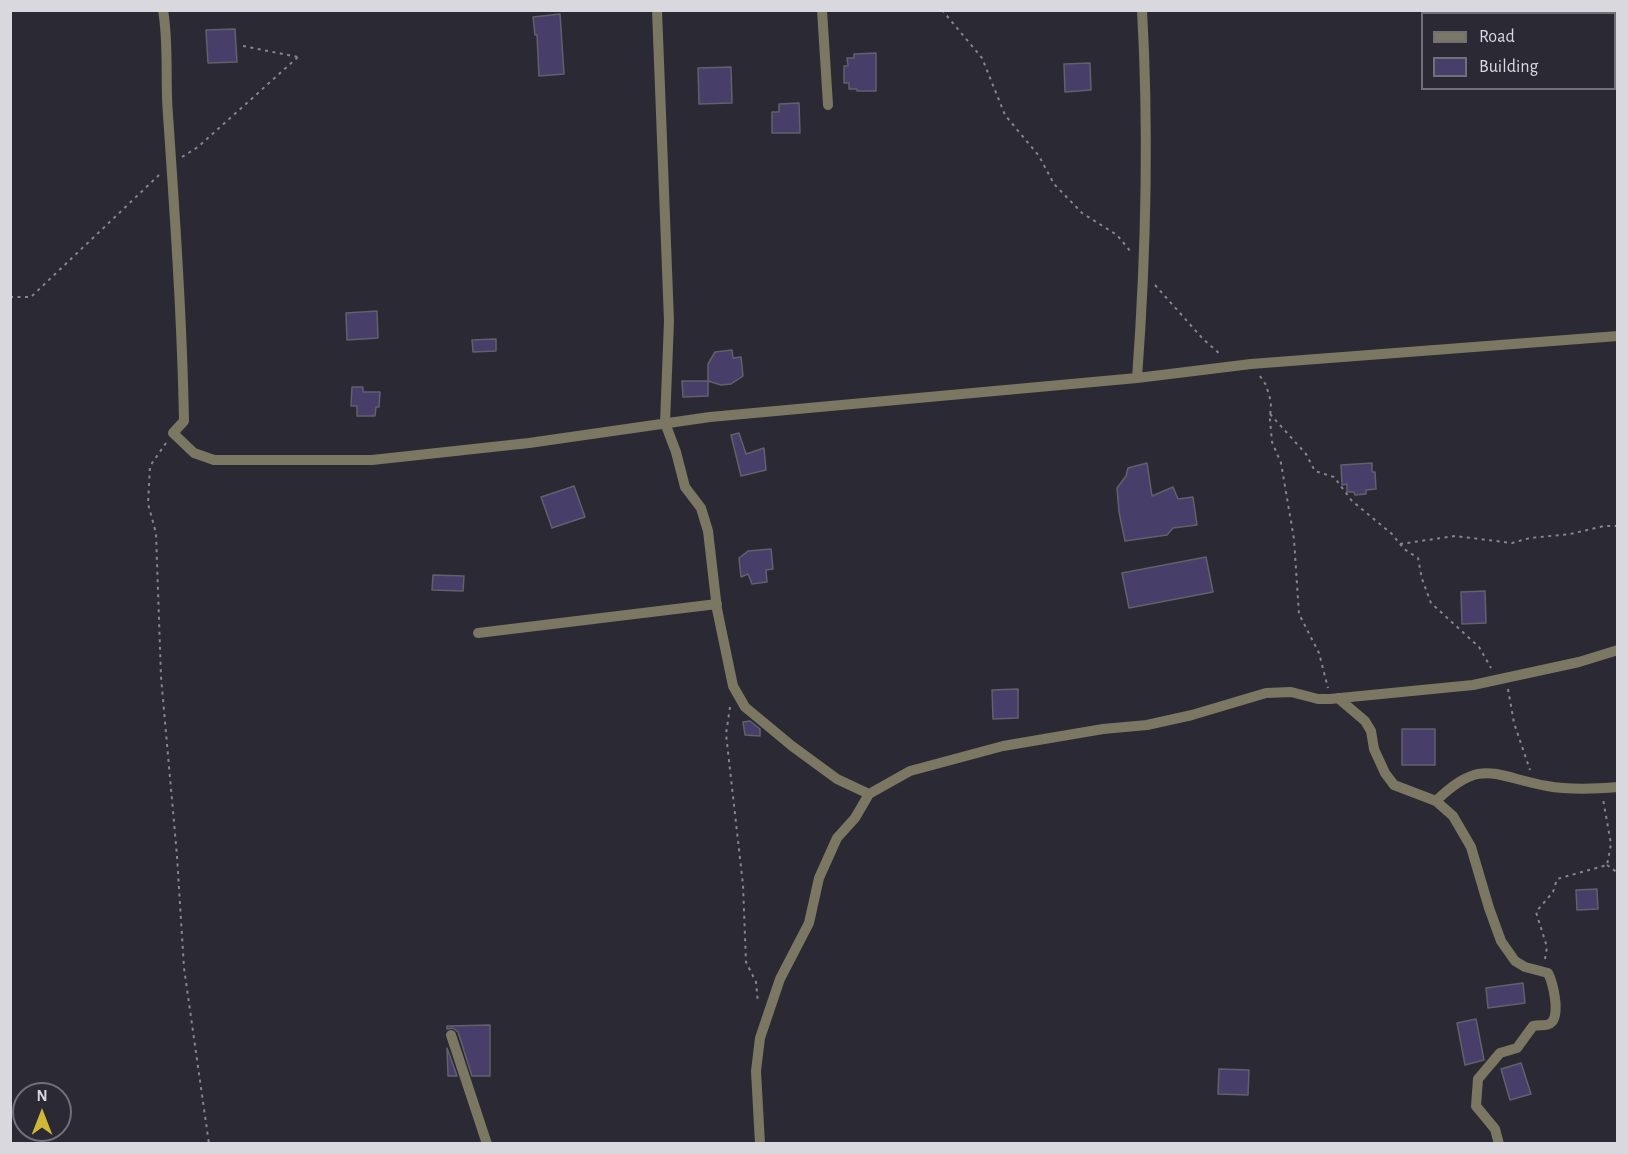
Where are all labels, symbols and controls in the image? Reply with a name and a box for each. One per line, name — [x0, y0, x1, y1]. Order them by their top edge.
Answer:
legend — [1421, 12, 1616, 90]
text: Road — [1479, 28, 1515, 46]
text: Building — [1479, 58, 1538, 76]
north arrow — [12, 1082, 72, 1142]
text: N — [36, 1088, 48, 1104]

